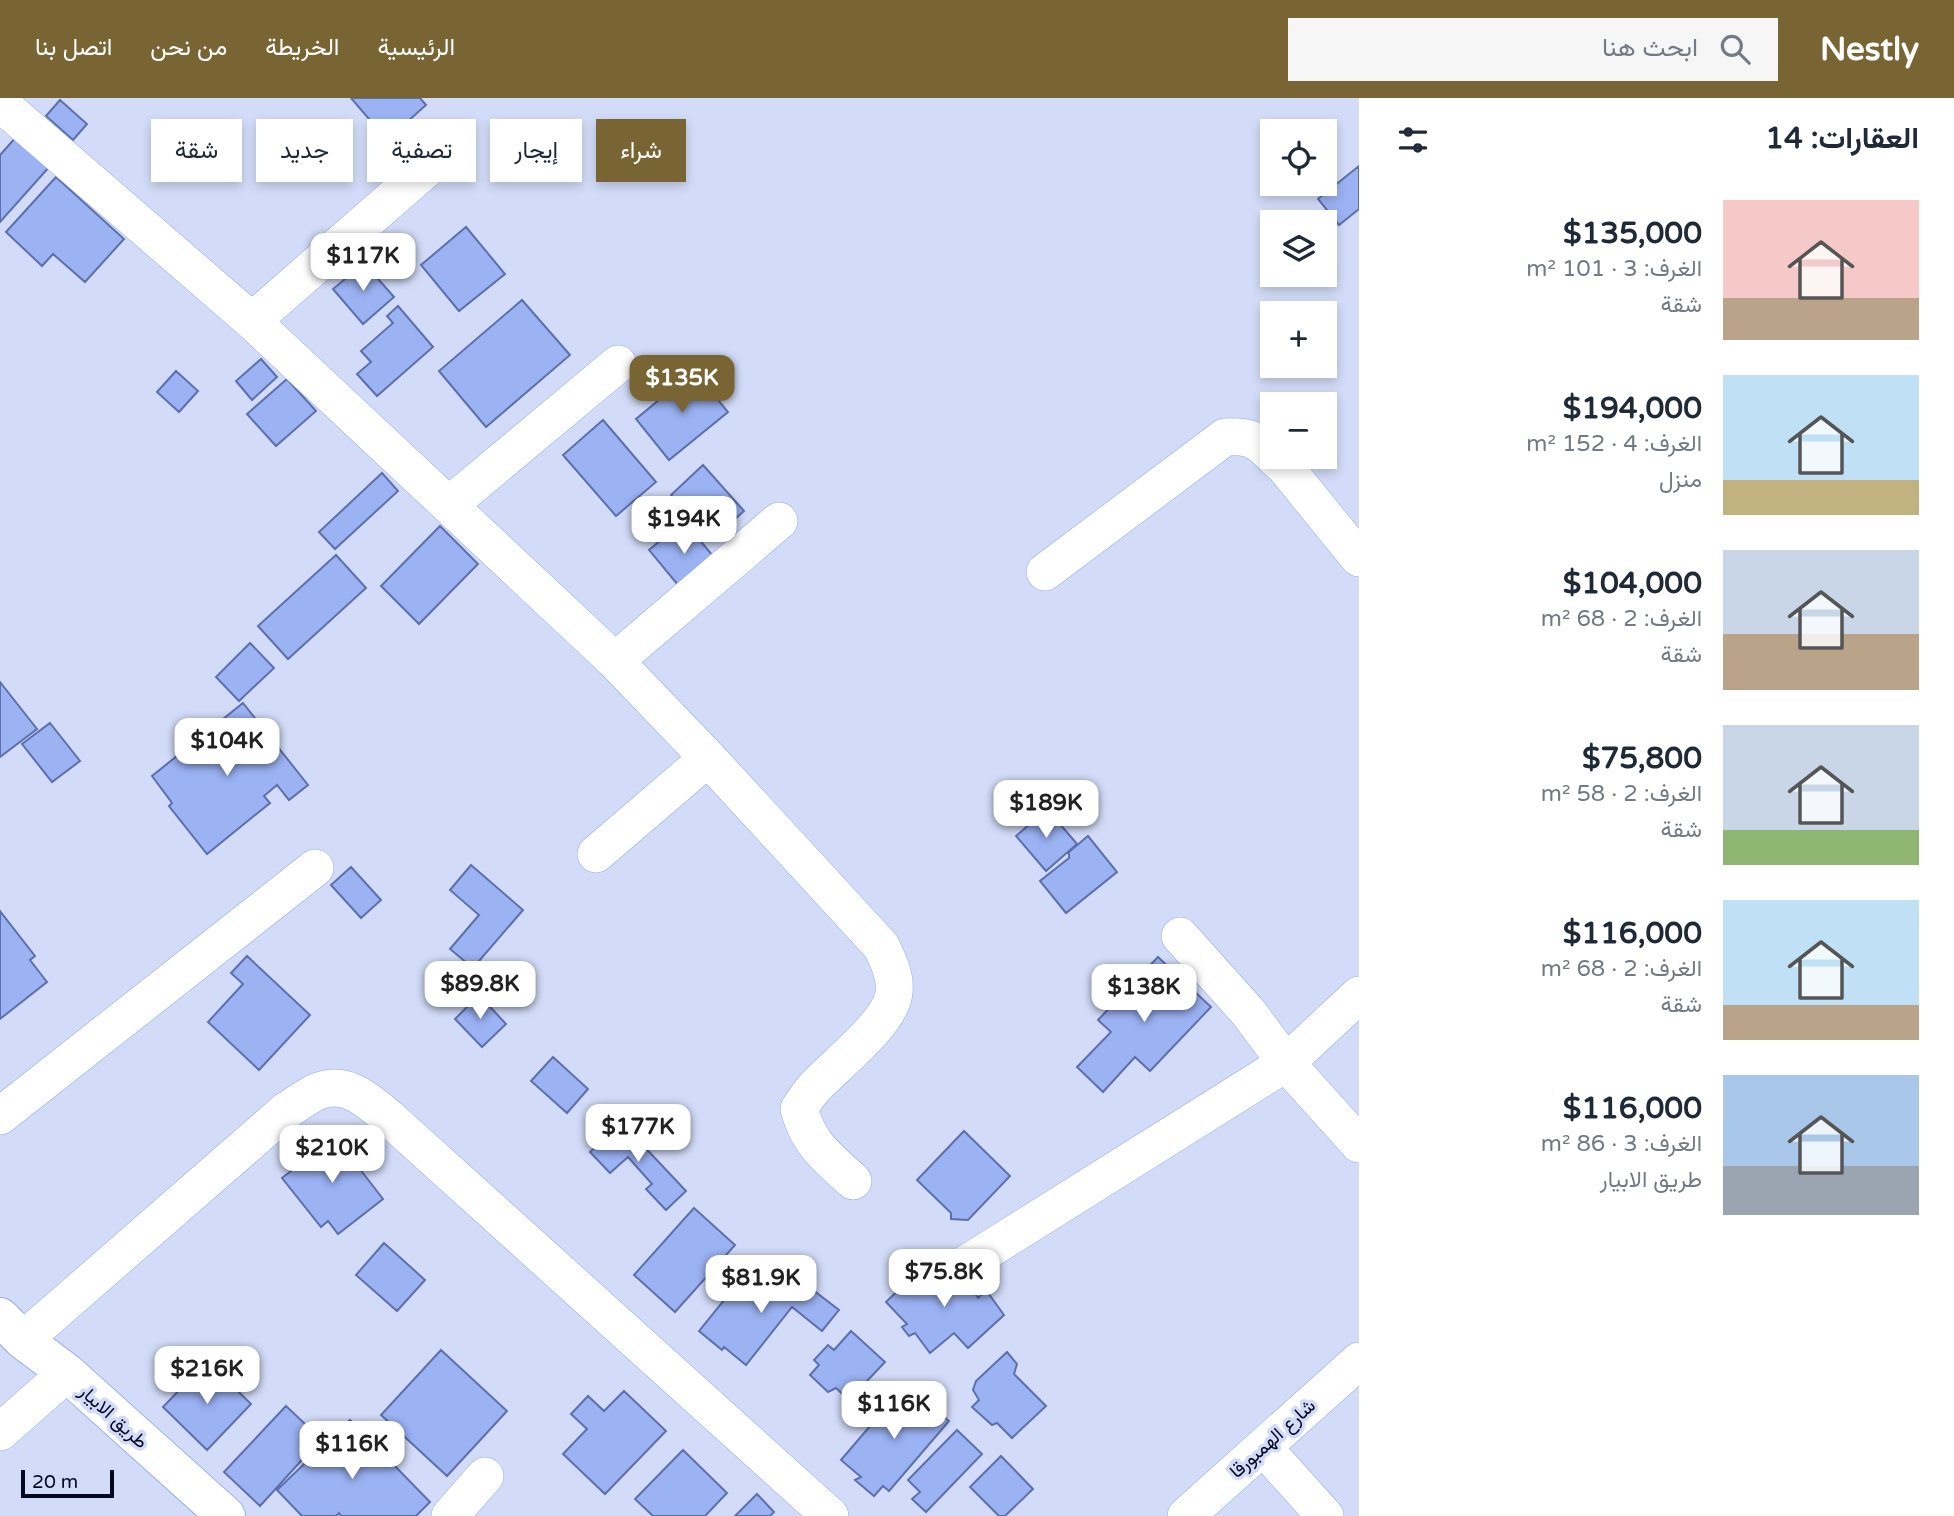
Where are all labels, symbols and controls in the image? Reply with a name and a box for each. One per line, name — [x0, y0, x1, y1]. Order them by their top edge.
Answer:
search box — [1288, 18, 1778, 81]
icon: search — [1716, 30, 1754, 68]
text: Nestly — [1820, 30, 1919, 69]
text: ابحث هنا — [1602, 32, 1698, 63]
text: اتصل بنا — [35, 33, 112, 62]
text: من نحن — [150, 33, 227, 62]
text: الخريطة — [265, 33, 339, 62]
text: الرئيسية — [377, 33, 455, 62]
chip: شقة — [151, 119, 242, 182]
chip: جديد — [256, 119, 353, 182]
chip: تصفية — [367, 119, 476, 182]
chip: إيجار — [490, 119, 582, 182]
chip: شراء — [596, 119, 686, 182]
map controls — [1260, 119, 1337, 469]
button: locate — [1260, 119, 1337, 196]
text: العقارات: 14 — [1765, 120, 1919, 157]
icon: filters — [1394, 121, 1432, 159]
button: layers — [1260, 210, 1337, 287]
text: $135,000 — [1563, 215, 1702, 252]
icon: home — [1779, 228, 1863, 312]
pin: $117K — [314, 234, 412, 293]
text: $117K — [327, 242, 399, 270]
text: الغرف: 3 · 101 m² — [1526, 255, 1702, 283]
text: شقة — [1660, 291, 1702, 319]
button: + — [1260, 301, 1337, 378]
pin: $135K — [633, 356, 731, 415]
text: $135K — [646, 364, 718, 392]
text: $194,000 — [1563, 390, 1702, 427]
button: − — [1260, 392, 1337, 469]
icon: home — [1779, 403, 1863, 487]
text: الغرف: 4 · 152 m² — [1526, 430, 1702, 458]
text: منزل — [1659, 466, 1702, 494]
pin: $194K — [635, 496, 733, 556]
text: $194K — [648, 505, 720, 533]
text: $104,000 — [1563, 565, 1702, 602]
icon: home — [1779, 578, 1863, 662]
text: الغرف: 2 · 68 m² — [1541, 605, 1702, 633]
text: شقة — [1660, 641, 1702, 669]
pin: $104K — [178, 718, 276, 778]
text: $104K — [191, 727, 263, 755]
text: $75,800 — [1582, 740, 1702, 777]
icon: home — [1779, 753, 1863, 837]
pin: $189K — [997, 780, 1095, 840]
text: الغرف: 2 · 58 m² — [1541, 780, 1702, 808]
text: $189K — [1010, 789, 1082, 817]
text: شقة — [1660, 816, 1702, 844]
text: $116,000 — [1563, 915, 1702, 952]
icon: home — [1779, 928, 1863, 1012]
text: الغرف: 2 · 68 m² — [1541, 955, 1702, 983]
pin: $89.8K — [423, 962, 537, 1021]
pin: $138K — [1095, 964, 1193, 1024]
text: $89.8K — [441, 970, 519, 998]
text: $138K — [1108, 973, 1180, 1001]
text: شقة — [1660, 991, 1702, 1019]
text: $116,000 — [1563, 1090, 1702, 1127]
icon: home — [1779, 1103, 1863, 1187]
pin: $177K — [589, 1104, 687, 1164]
text: $177K — [602, 1113, 674, 1141]
pin: $210K — [283, 1126, 381, 1185]
text: الغرف: 3 · 86 m² — [1541, 1130, 1702, 1158]
text: $210K — [296, 1134, 368, 1162]
text: طريق الابيار — [1600, 1166, 1702, 1194]
pin: $75.8K — [887, 1250, 1001, 1309]
pin: $81.9K — [704, 1256, 818, 1315]
text: $75.8K — [905, 1258, 983, 1286]
text: $81.9K — [722, 1264, 800, 1292]
pin: $216K — [158, 1346, 256, 1406]
text: $216K — [171, 1355, 243, 1383]
street label: طريق الابيار — [74, 1380, 152, 1453]
pin: $116K — [845, 1382, 943, 1441]
text: $116K — [858, 1390, 930, 1418]
street label: شارع الهمبورقا — [1225, 1395, 1321, 1484]
pin: $116K — [303, 1422, 401, 1481]
text: $116K — [316, 1430, 388, 1458]
scale bar — [21, 1467, 114, 1499]
text: 20 m — [32, 1471, 78, 1493]

